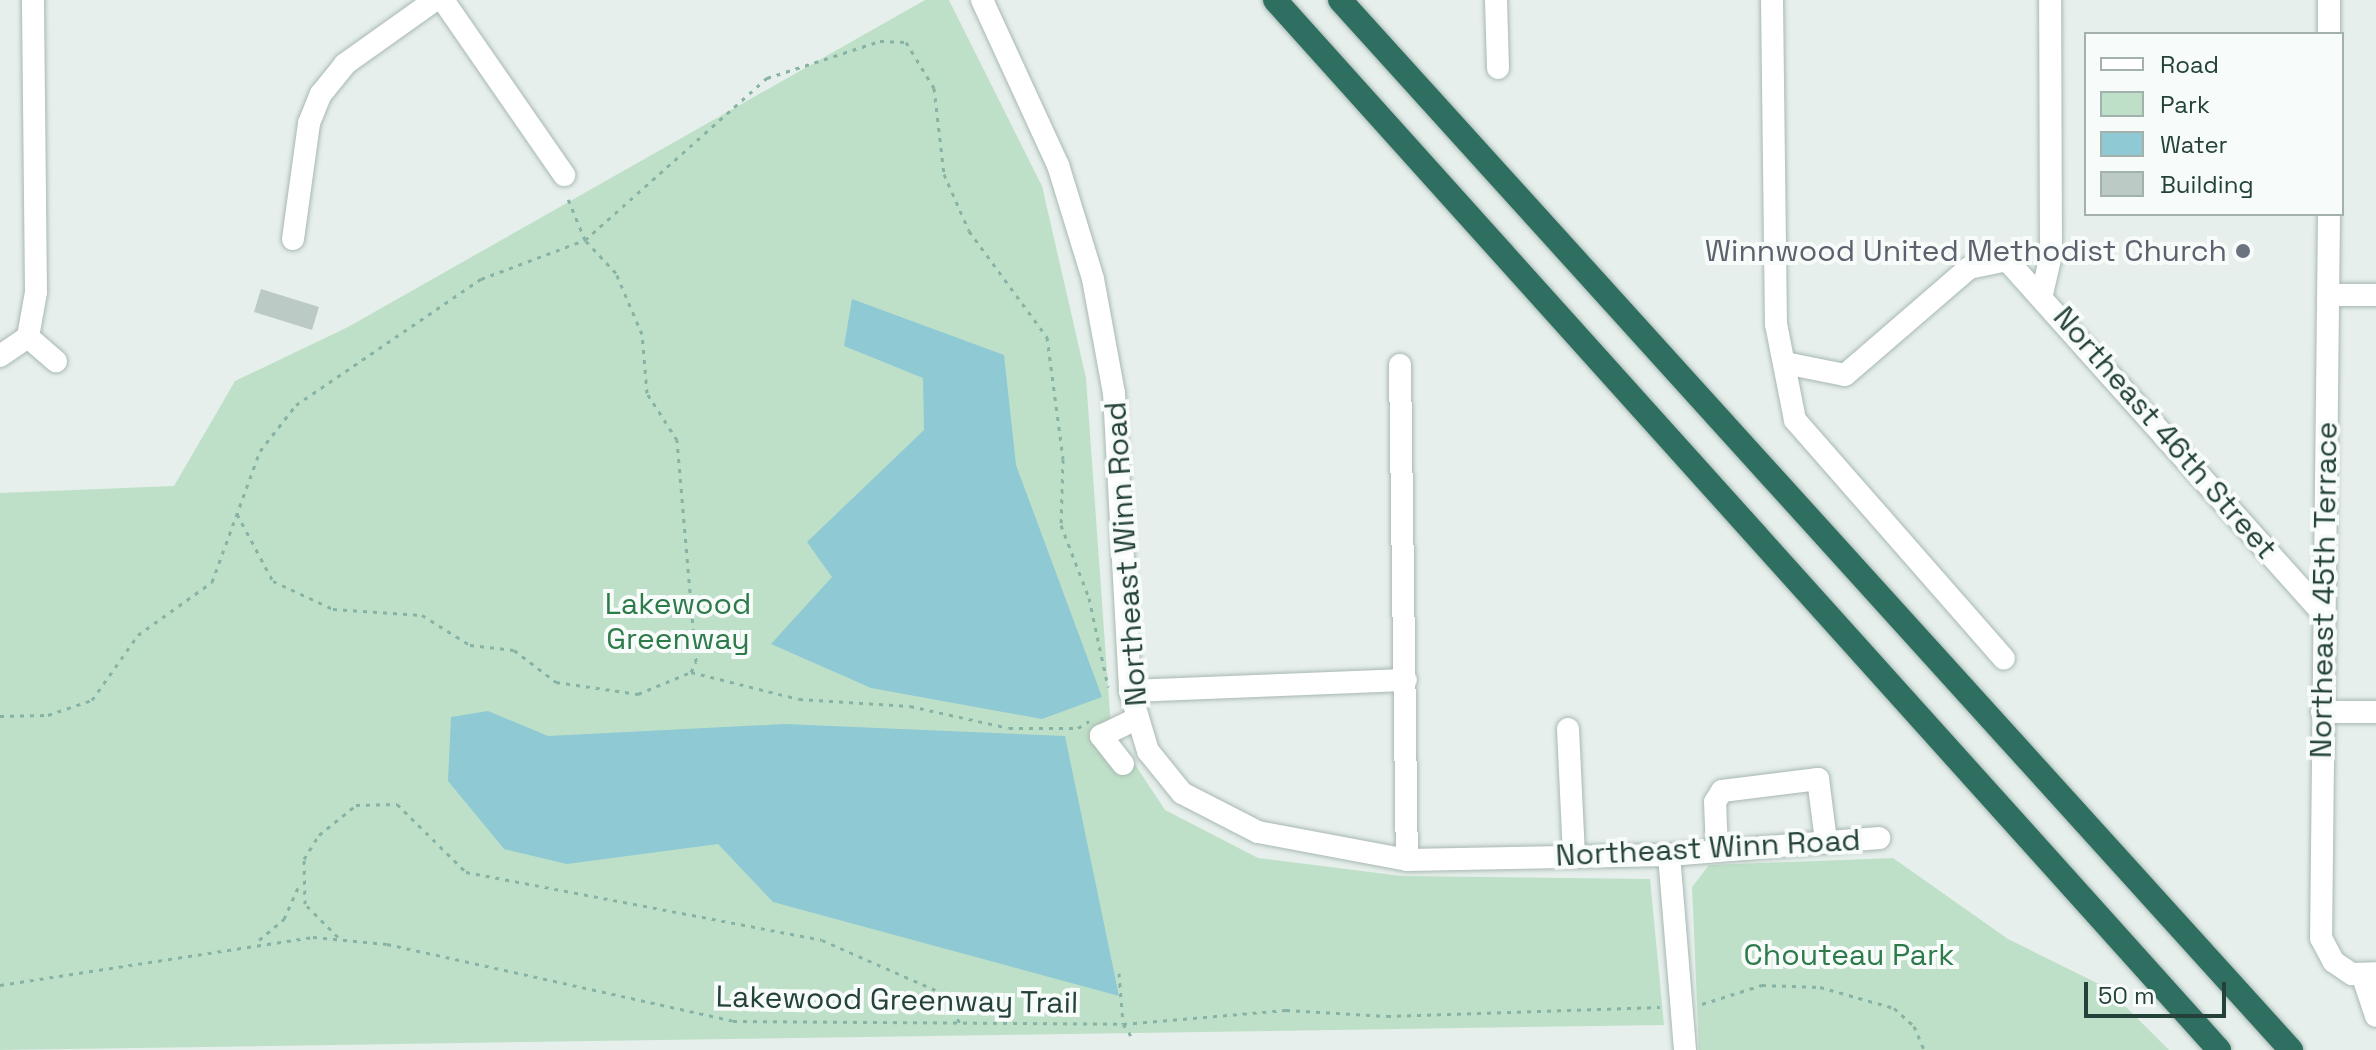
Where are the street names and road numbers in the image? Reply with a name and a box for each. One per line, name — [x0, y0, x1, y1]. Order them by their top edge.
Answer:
street label: Northeast 46th Street — [2046, 299, 2284, 567]
street label: Northeast Winn Road — [1097, 400, 1155, 708]
street label: Northeast 45th Terrace — [2303, 421, 2345, 759]
street label: Northeast Winn Road — [1554, 822, 1862, 874]
street label: Lakewood Greenway Trail — [715, 979, 1079, 1021]

